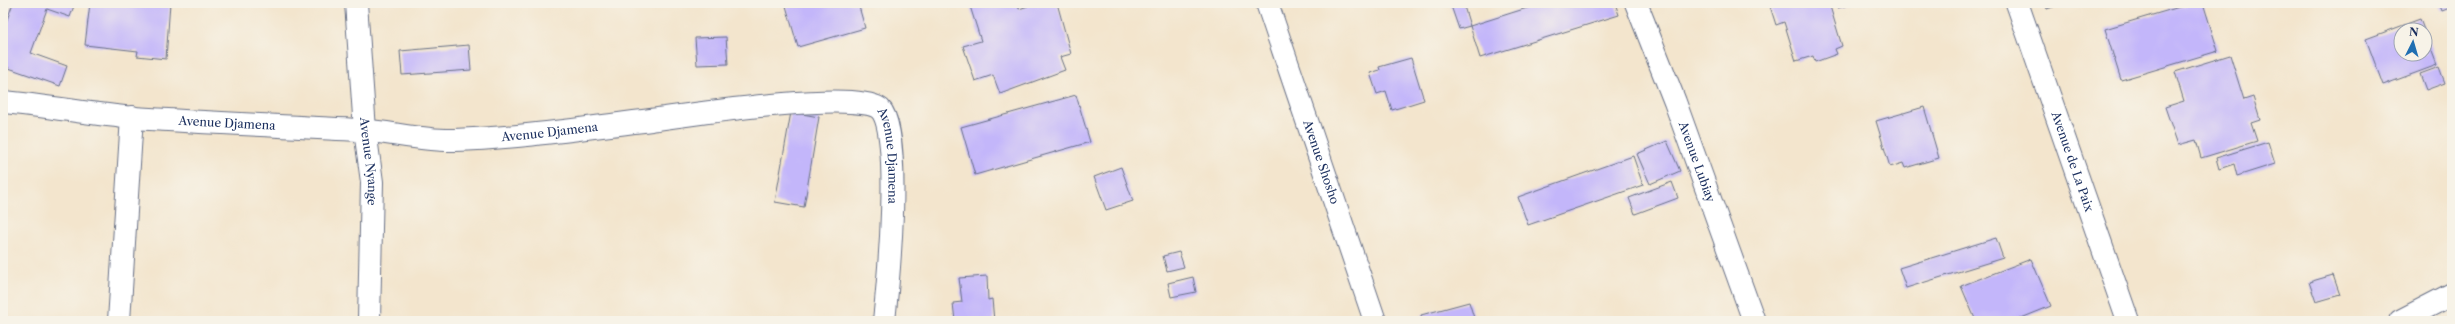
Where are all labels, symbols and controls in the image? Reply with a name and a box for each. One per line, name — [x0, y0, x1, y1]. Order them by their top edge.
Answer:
north arrow — [2393, 22, 2433, 62]
text: N — [2408, 25, 2420, 39]
street label: Avenue Djamena — [874, 104, 901, 205]
street label: Avenue de La Paix — [2048, 108, 2097, 214]
street label: Avenue Djamena — [177, 113, 276, 133]
street label: Avenue Nyange — [357, 116, 380, 206]
street label: Avenue Shosho — [1300, 117, 1343, 206]
street label: Avenue Lubiay — [1675, 118, 1719, 204]
street label: Avenue Djamena — [500, 119, 599, 144]

